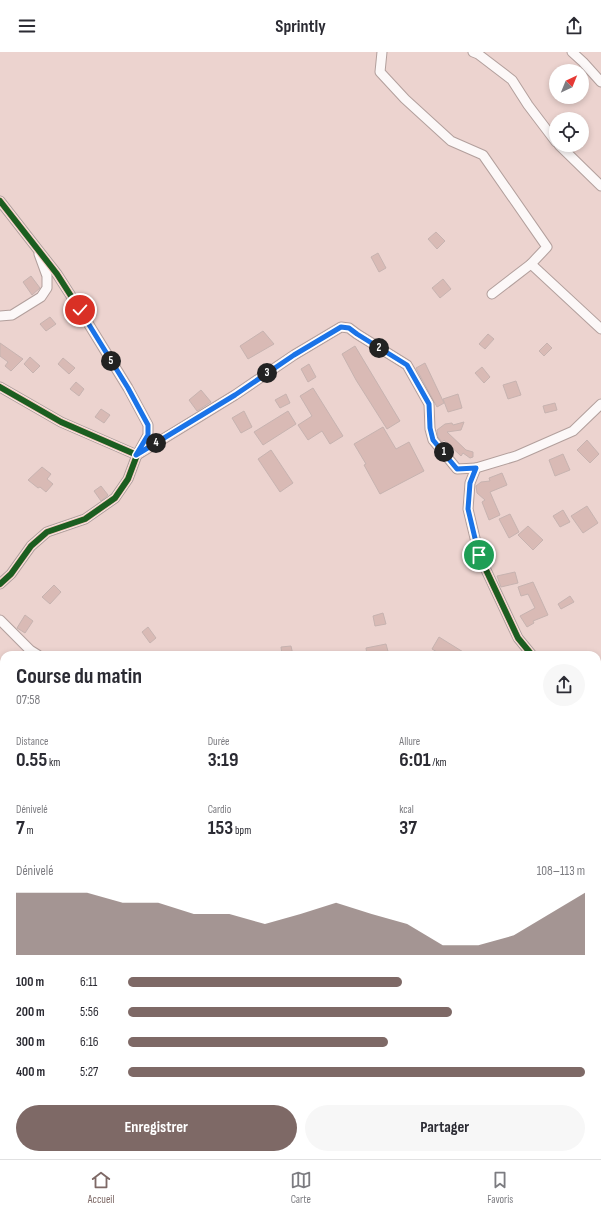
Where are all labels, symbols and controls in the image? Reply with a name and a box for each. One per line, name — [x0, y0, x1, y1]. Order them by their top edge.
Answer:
icon: menu — [16, 15, 38, 37]
icon: share — [563, 15, 585, 37]
text: Sprintly — [275, 16, 326, 37]
north arrow — [549, 64, 589, 104]
map controls — [549, 64, 589, 152]
button: locate — [549, 112, 589, 152]
pin — [63, 293, 97, 327]
icon: check — [69, 299, 91, 321]
pin: 2 — [369, 338, 389, 358]
text: 2 — [377, 341, 381, 354]
pin: 5 — [101, 351, 121, 371]
text: 5 — [109, 354, 113, 367]
pin: 3 — [257, 363, 277, 383]
text: 3 — [265, 366, 269, 379]
pin: 4 — [146, 433, 166, 453]
text: 4 — [153, 436, 159, 449]
pin: 1 — [434, 442, 454, 462]
text: 1 — [442, 445, 446, 458]
pin — [462, 538, 496, 572]
icon: arrive — [468, 544, 490, 566]
text: Course du matin — [16, 663, 142, 690]
button: share — [543, 664, 585, 706]
text: 07:58 — [16, 692, 40, 708]
text: Distance — [16, 735, 48, 748]
text: Durée — [208, 735, 230, 748]
text: Allure — [399, 735, 420, 748]
text: 0.55 — [16, 748, 47, 772]
text: 3:19 — [208, 748, 238, 772]
text: 6:01 — [399, 748, 431, 772]
text: km — [47, 756, 60, 769]
text: /km — [431, 756, 447, 769]
text: Dénivelé — [16, 803, 48, 816]
text: Cardio — [208, 803, 231, 816]
text: kcal — [399, 803, 414, 816]
text: 7 — [16, 816, 25, 840]
text: 153 — [208, 816, 233, 840]
text: 37 — [399, 816, 417, 840]
text: m — [25, 824, 34, 837]
text: bpm — [233, 824, 251, 837]
text: Dénivelé — [16, 863, 53, 879]
text: 108–113 m — [537, 863, 585, 879]
text: 100 m — [16, 974, 44, 990]
text: 6:11 — [80, 974, 97, 990]
text: 200 m — [16, 1004, 45, 1020]
text: 5:56 — [80, 1004, 99, 1020]
text: 300 m — [16, 1034, 45, 1050]
text: 6:16 — [80, 1034, 98, 1050]
text: 400 m — [16, 1064, 45, 1080]
text: 5:27 — [80, 1064, 98, 1080]
button: Enregistrer — [16, 1105, 297, 1151]
button: Partager — [305, 1105, 585, 1151]
tab: Accueil — [88, 1169, 114, 1206]
tab: Carte — [290, 1169, 312, 1206]
tab: Favoris — [487, 1169, 513, 1206]

